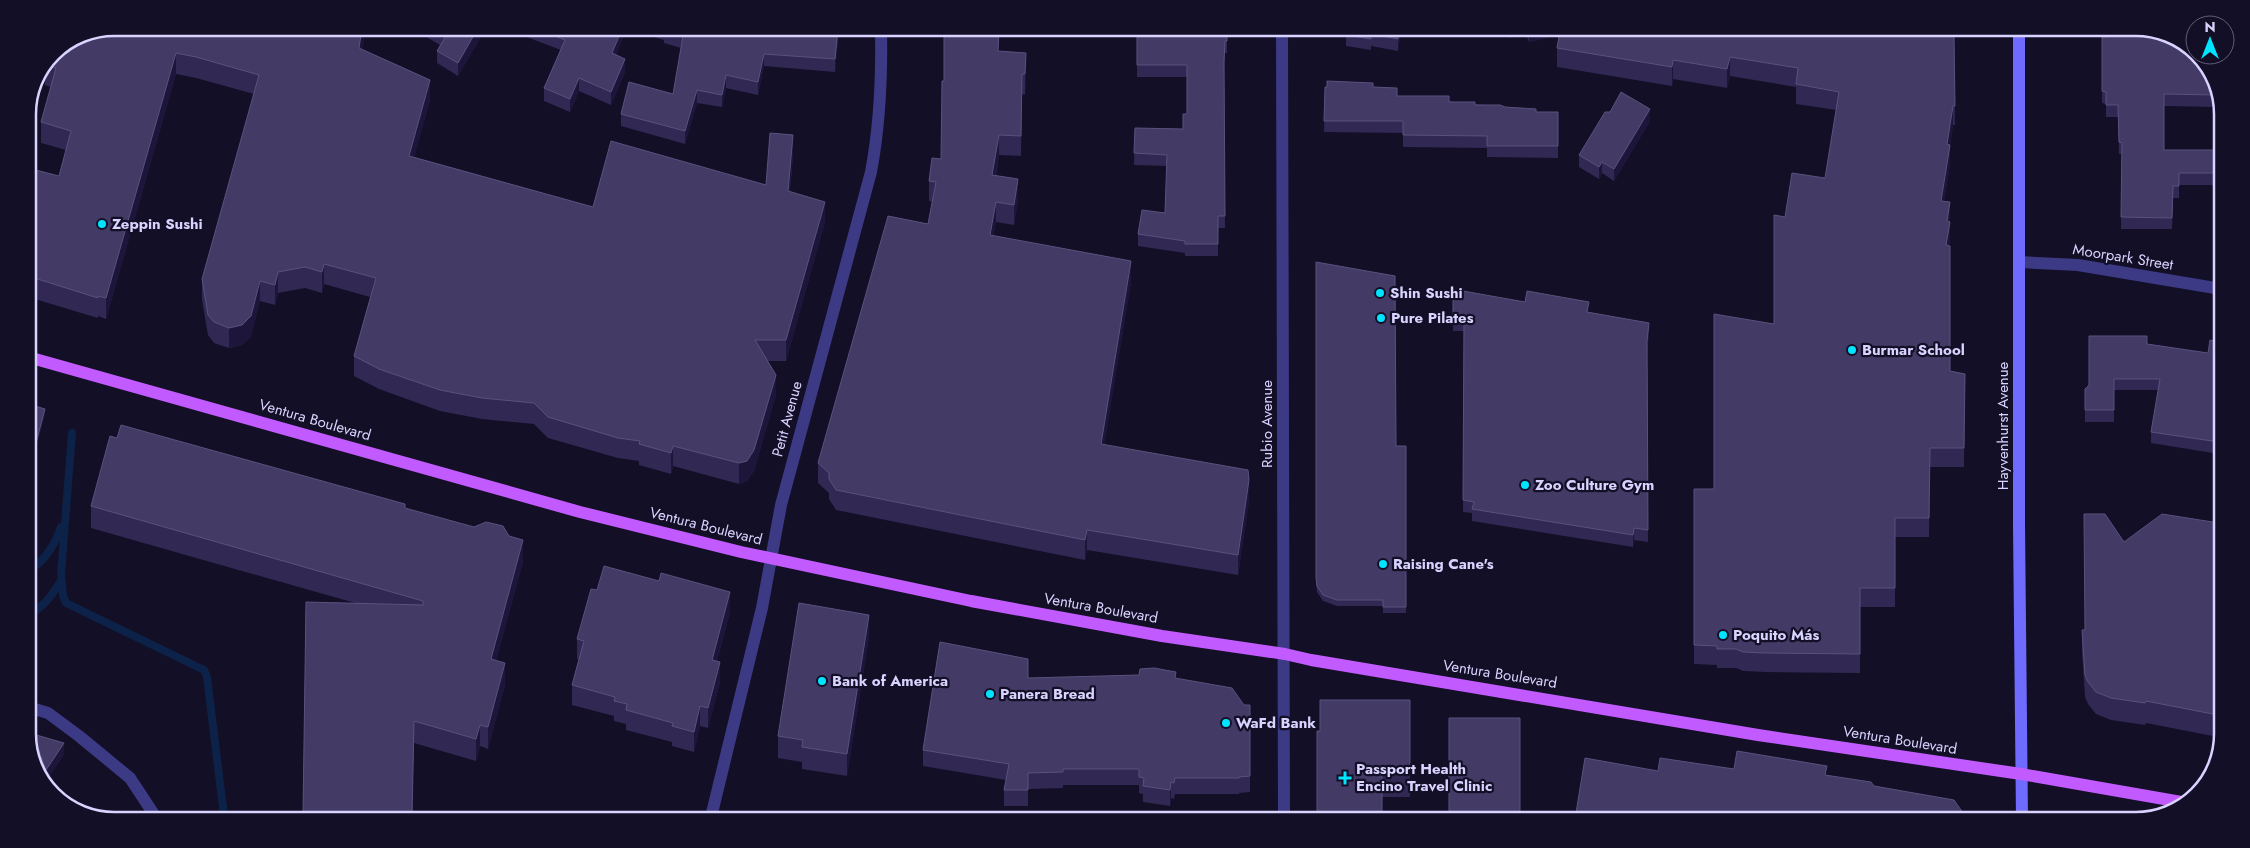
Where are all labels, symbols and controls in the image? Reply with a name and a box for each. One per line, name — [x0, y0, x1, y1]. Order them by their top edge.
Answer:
north arrow — [2185, 15, 2235, 65]
text: N — [2204, 17, 2216, 37]
place label: Zeppin Sushi — [112, 213, 203, 235]
marker: Zeppin Sushi — [96, 218, 108, 230]
street label: Moorpark Street — [2071, 238, 2175, 276]
place label: Shin Sushi — [1390, 282, 1463, 304]
marker: Shin Sushi — [1374, 287, 1386, 299]
place label: Pure Pilates — [1391, 307, 1474, 329]
marker: Pure Pilates — [1375, 312, 1387, 324]
place label: Burmar School — [1862, 339, 1965, 361]
marker: Burmar School — [1846, 344, 1858, 356]
street label: Hayvenhurst Avenue — [1992, 361, 2014, 490]
street label: Petit Avenue — [766, 378, 808, 459]
street label: Rubio Avenue — [1256, 380, 1278, 468]
street label: Ventura Boulevard — [256, 394, 374, 446]
place label: Zoo Culture Gym — [1535, 474, 1654, 496]
marker: Zoo Culture Gym — [1519, 479, 1531, 491]
street label: Ventura Boulevard — [647, 501, 765, 551]
place label: Raising Cane's — [1393, 553, 1494, 575]
marker: Raising Cane's — [1377, 558, 1389, 570]
street label: Ventura Boulevard — [1042, 587, 1160, 629]
place label: Poquito Más — [1733, 624, 1819, 646]
marker: Poquito Más — [1717, 629, 1729, 641]
street label: Ventura Boulevard — [1441, 654, 1559, 694]
place label: Bank of America — [832, 670, 948, 692]
marker: Bank of America — [816, 675, 828, 687]
place label: Panera Bread — [1000, 683, 1095, 705]
marker: Panera Bread — [984, 688, 996, 700]
place label: WaFd Bank — [1236, 712, 1316, 734]
marker: WaFd Bank — [1220, 717, 1232, 729]
street label: Ventura Boulevard — [1841, 720, 1959, 760]
place label: Passport Health Encino Travel Clinic — [1356, 758, 1492, 797]
marker: Passport Health Encino Travel Clinic — [1338, 771, 1352, 785]

